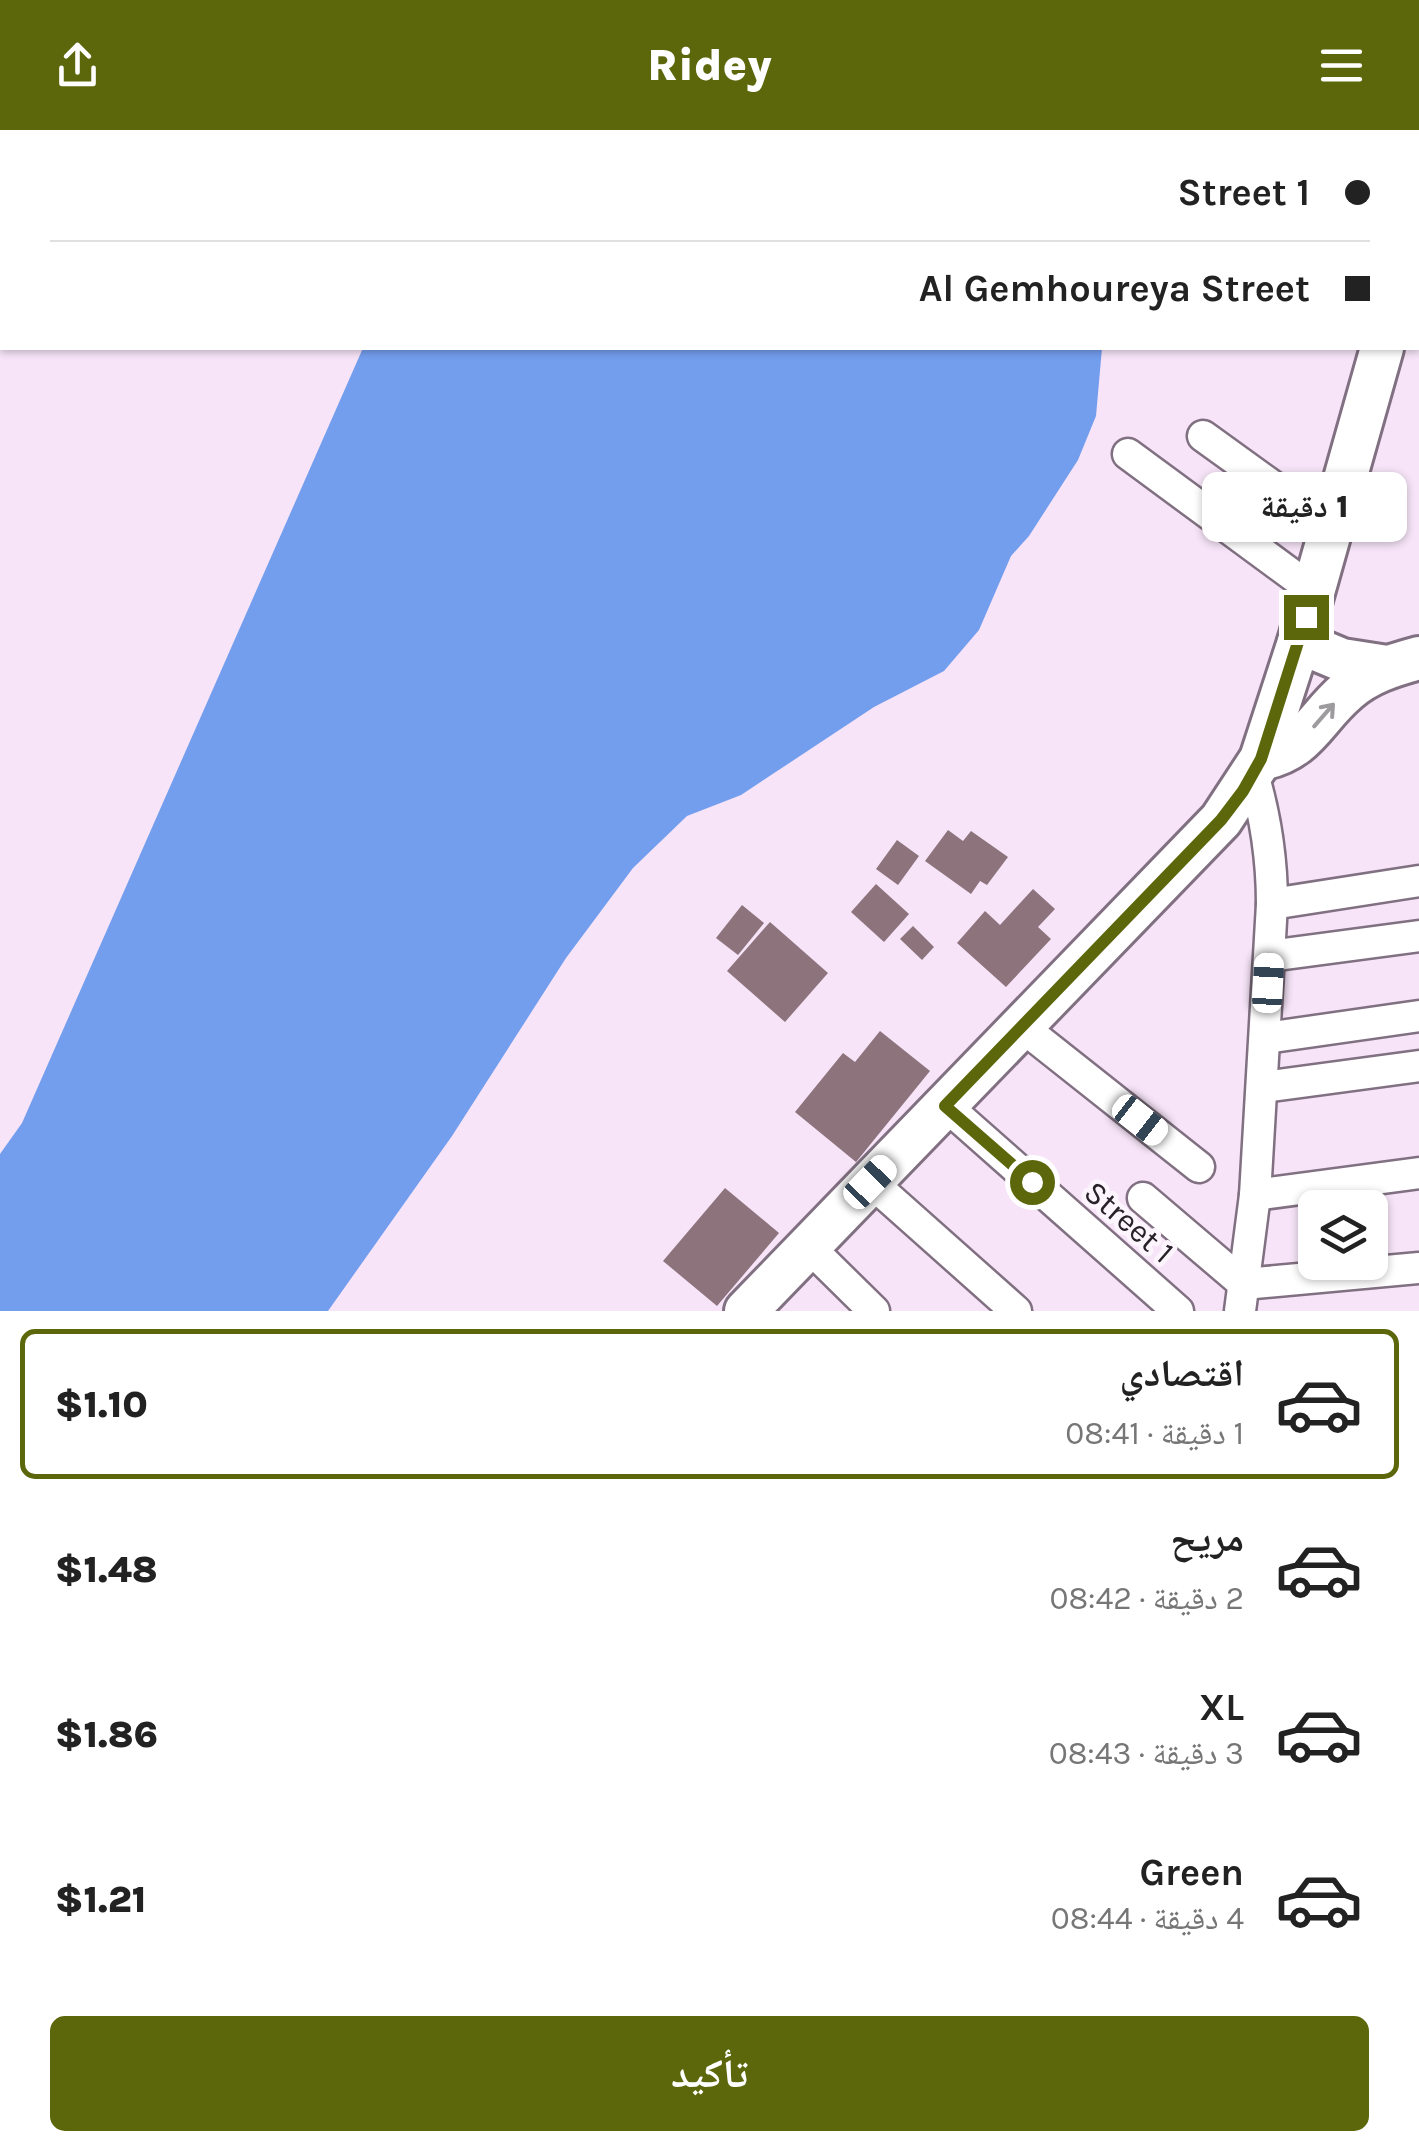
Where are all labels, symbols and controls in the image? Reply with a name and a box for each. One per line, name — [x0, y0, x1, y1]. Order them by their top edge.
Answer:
icon: share — [50, 38, 105, 93]
icon: menu — [1314, 38, 1369, 93]
text: Ridey — [647, 39, 772, 91]
text: Street 1 — [1177, 170, 1310, 215]
text: Al Gemhoureya Street — [919, 266, 1310, 311]
callout: 1 دقيقة — [1204, 472, 1408, 542]
text: 1 دقيقة — [1260, 488, 1349, 525]
route end — [1284, 595, 1329, 640]
one-way arrow — [1313, 703, 1336, 728]
car — [1251, 952, 1285, 1014]
car — [1107, 1090, 1173, 1150]
car — [838, 1150, 902, 1214]
route start — [1010, 1160, 1055, 1205]
street label: Street 1 — [1077, 1173, 1181, 1271]
map controls — [1298, 1190, 1388, 1280]
button: layers — [1298, 1190, 1388, 1280]
text: اقتصادي — [1120, 1351, 1244, 1396]
icon: car — [1274, 1359, 1364, 1449]
text: $1.10 — [55, 1382, 148, 1427]
text: 1 دقيقة · 08:41 — [1065, 1415, 1244, 1452]
text: مريح — [1170, 1516, 1244, 1561]
icon: car — [1274, 1524, 1364, 1614]
text: $1.48 — [55, 1547, 158, 1592]
text: 2 دقيقة · 08:42 — [1049, 1580, 1244, 1617]
text: XL — [1199, 1685, 1244, 1730]
icon: car — [1274, 1689, 1364, 1779]
text: $1.86 — [55, 1712, 158, 1757]
text: 3 دقيقة · 08:43 — [1049, 1735, 1244, 1772]
text: Green — [1139, 1850, 1244, 1895]
icon: car — [1274, 1854, 1364, 1944]
text: $1.21 — [55, 1877, 146, 1922]
text: 4 دقيقة · 08:44 — [1051, 1900, 1244, 1937]
button: تأكيد — [50, 2016, 1369, 2131]

